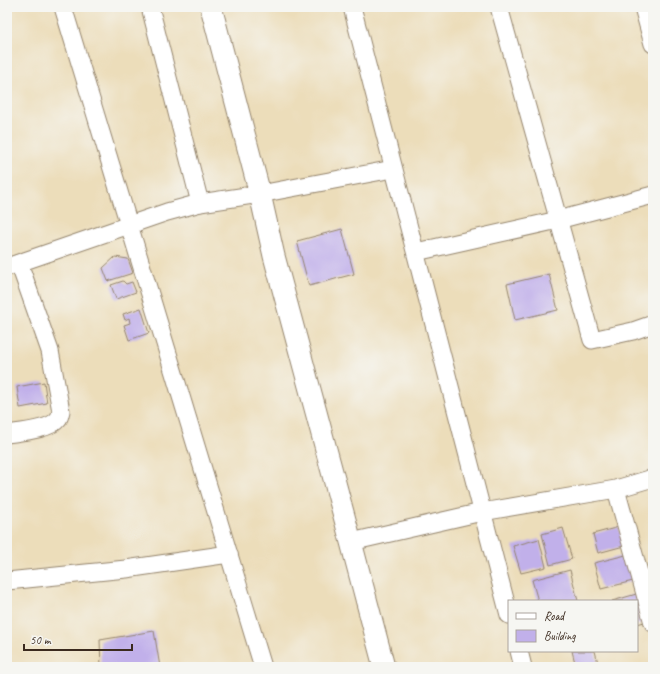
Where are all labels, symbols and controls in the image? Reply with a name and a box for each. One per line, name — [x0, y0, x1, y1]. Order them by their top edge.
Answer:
legend — [508, 600, 638, 652]
text: Road — [544, 608, 566, 624]
scale bar — [24, 626, 132, 652]
text: Building — [544, 628, 576, 644]
text: 50 m — [30, 632, 52, 648]

